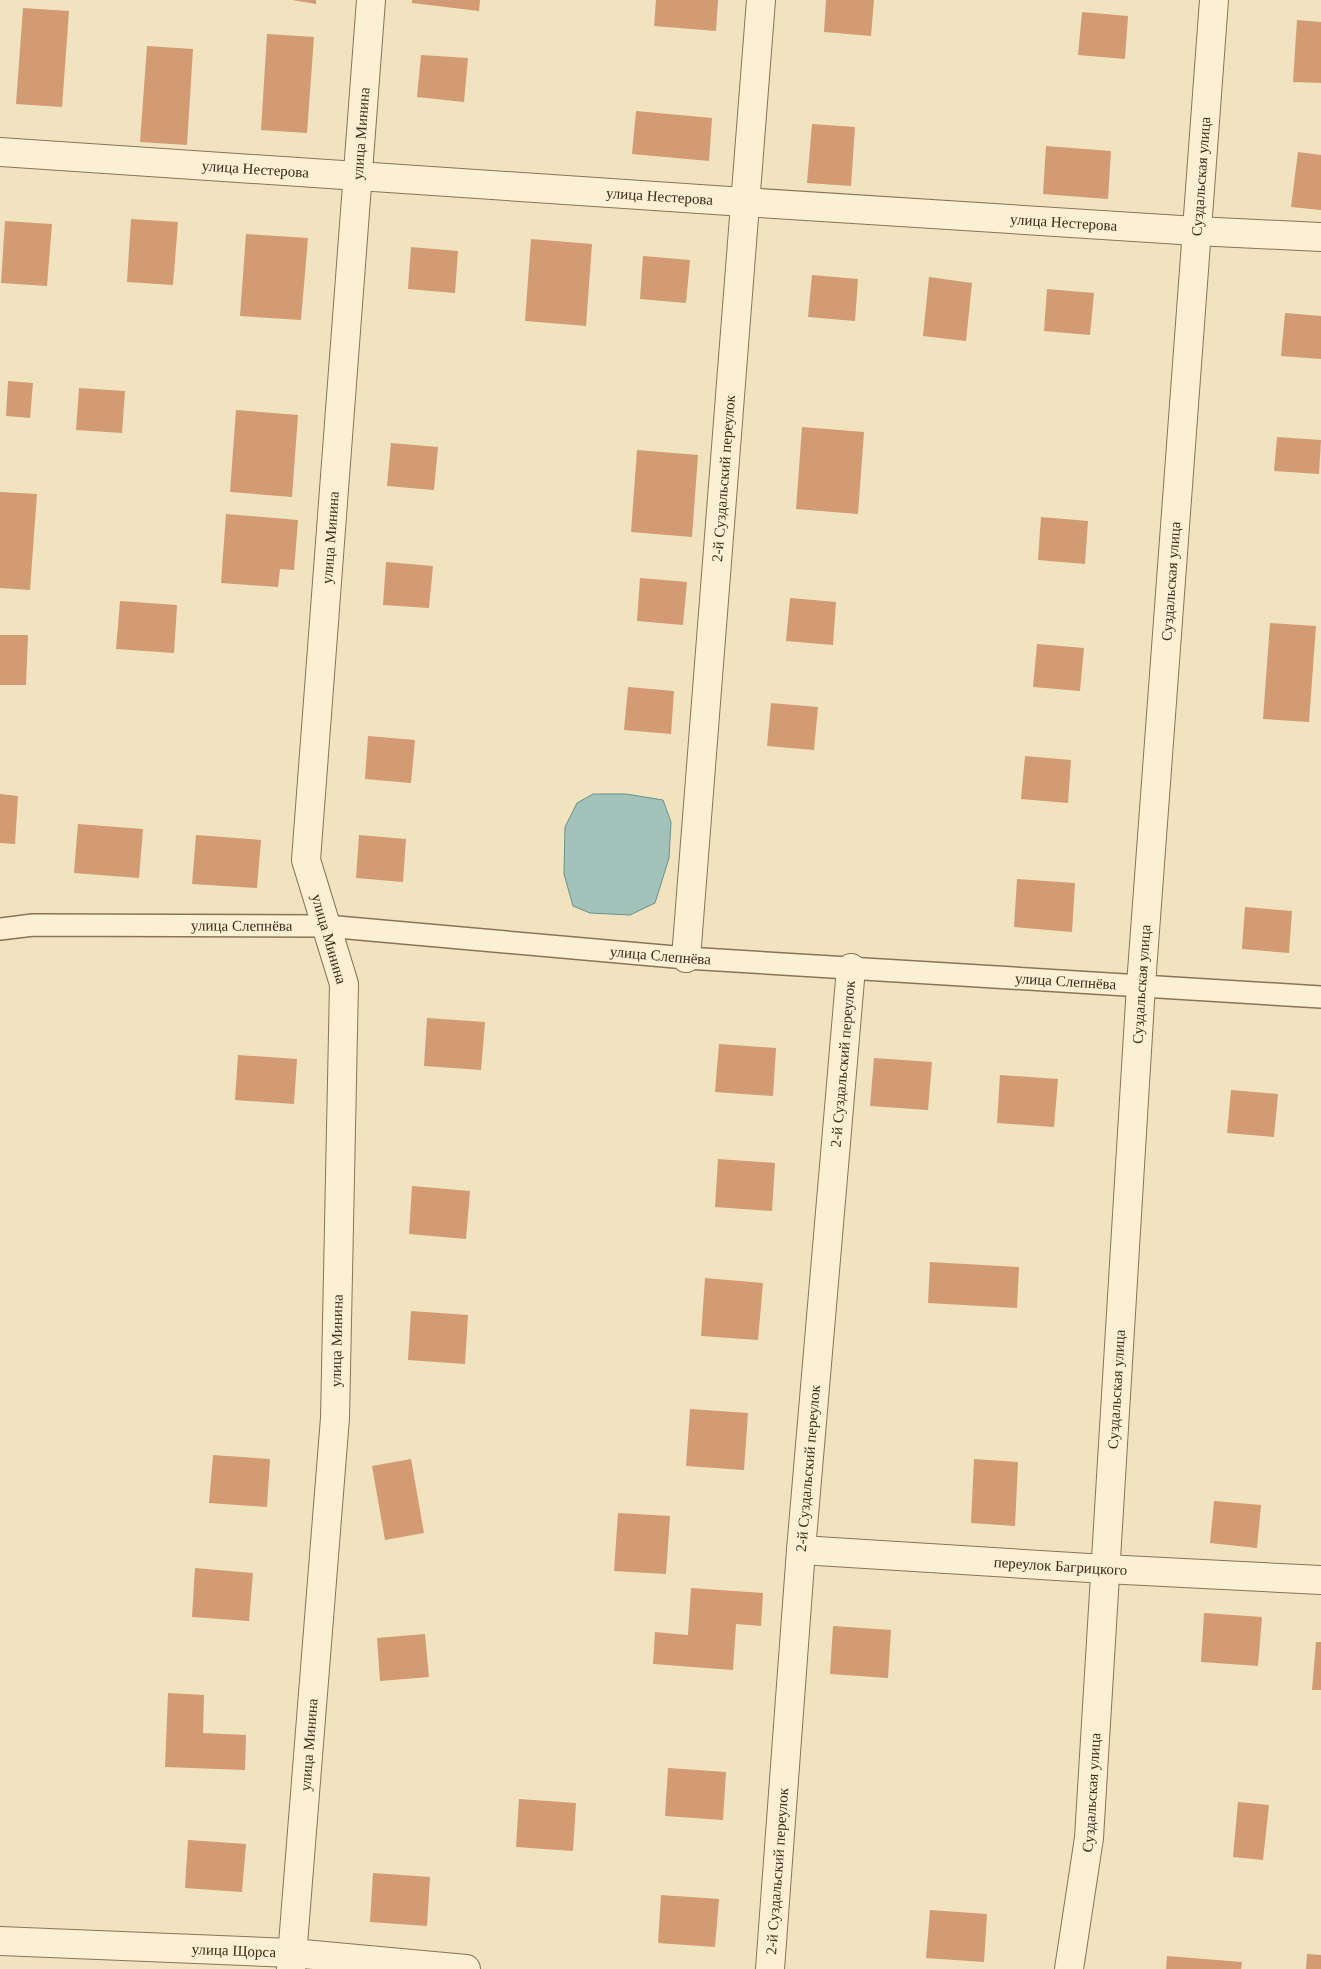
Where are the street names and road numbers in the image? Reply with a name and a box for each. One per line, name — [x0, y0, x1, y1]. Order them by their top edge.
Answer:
street label: улица Минина — [349, 86, 372, 181]
street label: Суздальская улица — [1189, 116, 1213, 237]
street label: улица Нестерова — [201, 158, 310, 181]
street label: улица Нестерова — [606, 185, 714, 208]
street label: улица Нестерова — [1010, 211, 1118, 234]
street label: 2-й Суздальский переулок — [709, 394, 738, 562]
street label: улица Минина — [319, 490, 342, 584]
street label: Суздальская улица — [1159, 521, 1183, 641]
street label: улица Минина — [309, 892, 350, 986]
street label: улица Слепнёва — [191, 918, 293, 934]
street label: Суздальская улица — [1129, 923, 1153, 1044]
street label: улица Слепнёва — [609, 943, 712, 968]
street label: улица Слепнёва — [1015, 970, 1117, 992]
street label: 2-й Суздальский переулок — [828, 979, 858, 1148]
street label: улица Минина — [328, 1294, 346, 1387]
street label: Суздальская улица — [1105, 1329, 1128, 1450]
street label: 2-й Суздальский переулок — [793, 1384, 823, 1552]
street label: переулок Багрицкого — [993, 1554, 1128, 1578]
street label: улица Минина — [297, 1697, 321, 1792]
street label: Суздальская улица — [1079, 1732, 1103, 1853]
street label: 2-й Суздальский переулок — [763, 1787, 791, 1955]
street label: улица Щорса — [191, 1941, 277, 1960]

